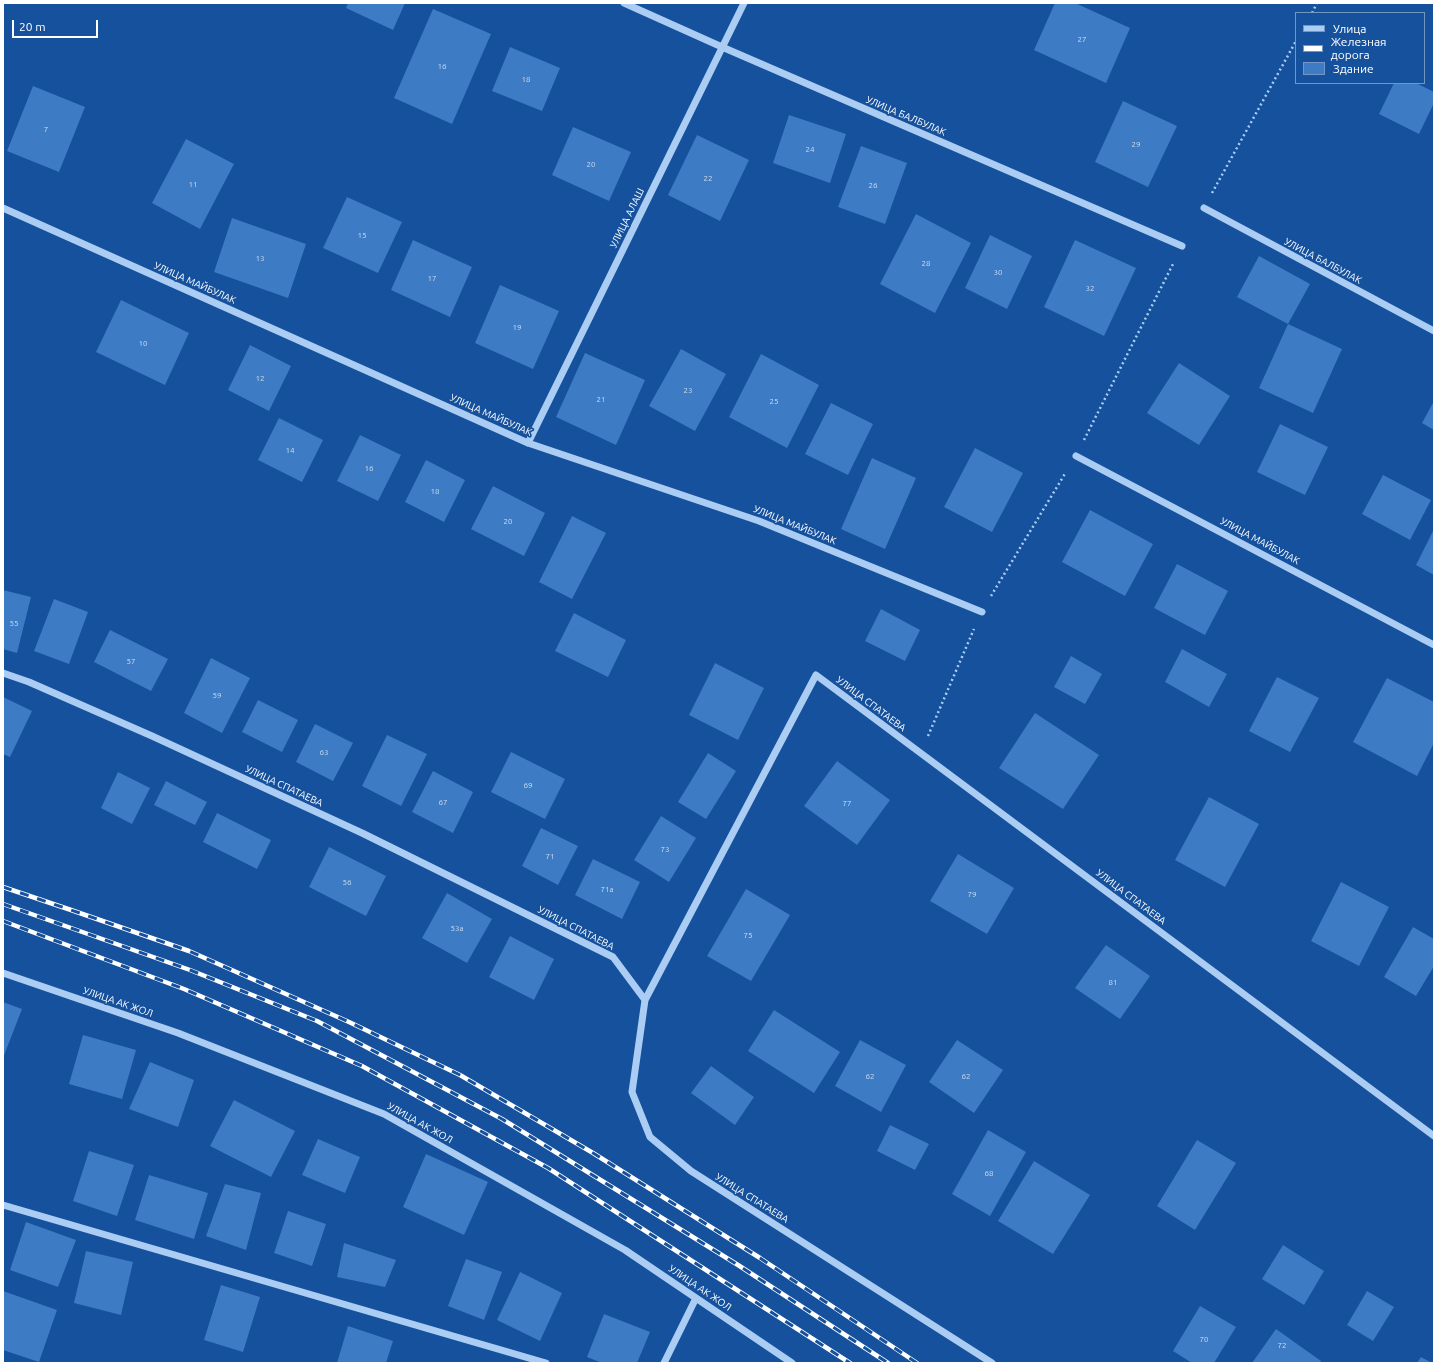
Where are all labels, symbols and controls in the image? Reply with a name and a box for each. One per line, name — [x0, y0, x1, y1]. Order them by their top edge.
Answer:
scale bar — [14, 12, 100, 38]
legend — [1295, 12, 1425, 84]
text: 20 m — [19, 20, 46, 33]
text: Улица — [1333, 22, 1366, 35]
house number: 27 — [1077, 34, 1087, 44]
text: Железная дорога — [1331, 35, 1387, 61]
house number: 16 — [437, 61, 447, 71]
text: Здание — [1333, 62, 1374, 75]
house number: 18 — [521, 74, 531, 84]
street label: УЛИЦА БАЛБУЛАК — [864, 94, 948, 138]
house number: 7 — [44, 124, 48, 134]
house number: 29 — [1131, 139, 1141, 149]
house number: 24 — [805, 144, 815, 154]
house number: 20 — [586, 159, 596, 169]
house number: 22 — [703, 173, 713, 183]
house number: 11 — [188, 179, 198, 189]
house number: 26 — [868, 180, 878, 190]
street label: УЛИЦА АЛАШ — [607, 186, 647, 250]
house number: 15 — [357, 230, 367, 240]
street label: УЛИЦА БАЛБУЛАК — [1282, 236, 1364, 286]
house number: 13 — [255, 253, 265, 263]
house number: 28 — [921, 258, 931, 268]
street label: УЛИЦА МАЙБУЛАК — [152, 260, 238, 306]
house number: 30 — [993, 267, 1003, 277]
house number: 17 — [427, 273, 437, 283]
house number: 32 — [1085, 283, 1095, 293]
house number: 19 — [512, 322, 522, 332]
house number: 10 — [138, 338, 148, 348]
house number: 12 — [255, 373, 265, 383]
house number: 23 — [683, 385, 693, 395]
street label: УЛИЦА МАЙБУЛАК — [448, 392, 534, 438]
house number: 21 — [596, 394, 606, 404]
house number: 25 — [769, 396, 779, 406]
house number: 14 — [285, 445, 295, 455]
house number: 16 — [364, 463, 374, 473]
house number: 18 — [430, 486, 440, 496]
street label: УЛИЦА МАЙБУЛАК — [752, 503, 838, 547]
street label: УЛИЦА МАЙБУЛАК — [1218, 515, 1302, 567]
house number: 20 — [503, 516, 513, 526]
house number: 55 — [9, 618, 19, 628]
house number: 57 — [126, 656, 136, 666]
street label: УЛИЦА СПАТАЕВА — [834, 674, 908, 734]
house number: 59 — [212, 690, 222, 700]
house number: 63 — [319, 747, 329, 757]
street label: УЛИЦА СПАТАЕВА — [243, 763, 325, 809]
house number: 69 — [523, 780, 533, 790]
house number: 67 — [438, 797, 448, 807]
house number: 77 — [842, 798, 852, 808]
house number: 73 — [660, 844, 670, 854]
house number: 71 — [545, 851, 555, 861]
street label: УЛИЦА СПАТАЕВА — [1094, 867, 1168, 927]
house number: 56 — [342, 877, 352, 887]
house number: 71а — [600, 884, 614, 894]
house number: 79 — [967, 889, 977, 899]
street label: УЛИЦА СПАТАЕВА — [536, 904, 616, 952]
house number: 53а — [450, 923, 464, 933]
house number: 75 — [743, 930, 753, 940]
house number: 81 — [1108, 977, 1118, 987]
street label: УЛИЦА АК ЖОЛ — [81, 984, 155, 1020]
house number: 62 — [865, 1071, 875, 1081]
house number: 62 — [961, 1071, 971, 1081]
street label: УЛИЦА АК ЖОЛ — [385, 1100, 455, 1146]
house number: 68 — [984, 1168, 994, 1178]
street label: УЛИЦА СПАТАЕВА — [713, 1171, 791, 1225]
street label: УЛИЦА АК ЖОЛ — [666, 1263, 734, 1313]
house number: 70 — [1199, 1334, 1209, 1344]
house number: 72 — [1277, 1340, 1287, 1350]

